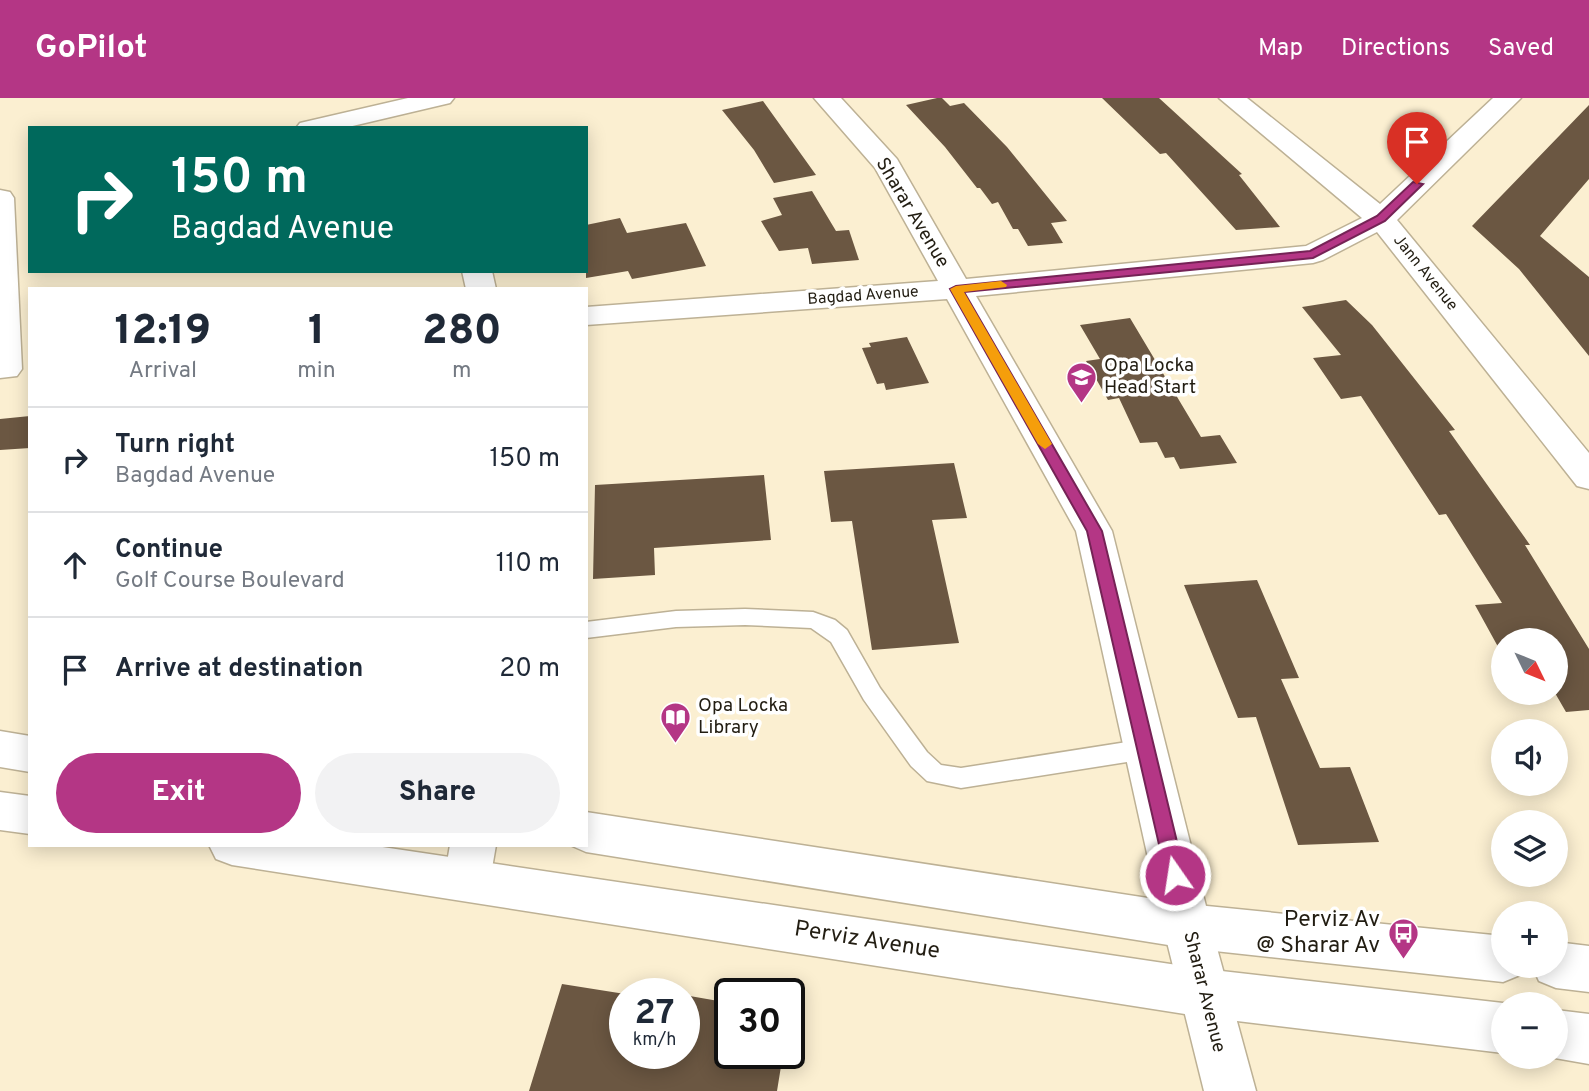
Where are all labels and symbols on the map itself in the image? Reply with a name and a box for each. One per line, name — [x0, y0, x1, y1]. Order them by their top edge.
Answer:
pin — [1387, 112, 1447, 184]
street label: Sharar Avenue — [870, 154, 954, 272]
street label: Jann Avenue — [1388, 231, 1462, 315]
street label: Bagdad Avenue — [807, 282, 919, 310]
place label: Opa Locka Head Start — [1104, 354, 1196, 400]
school or university icon: Opa Locka Head Start — [1064, 360, 1098, 404]
north arrow — [1491, 628, 1568, 705]
place label: Opa Locka Library — [698, 694, 788, 740]
library icon: Opa Locka Library — [658, 700, 692, 744]
position arrow — [1138, 838, 1212, 912]
place label: Perviz Av @ Sharar Av — [1256, 906, 1380, 961]
street label: Perviz Avenue — [792, 915, 942, 967]
bus stop icon: Perviz Av @ Sharar Av — [1386, 916, 1420, 960]
street label: Sharar Avenue — [1177, 929, 1231, 1055]
speed limit sign: 30 — [714, 978, 805, 1069]

